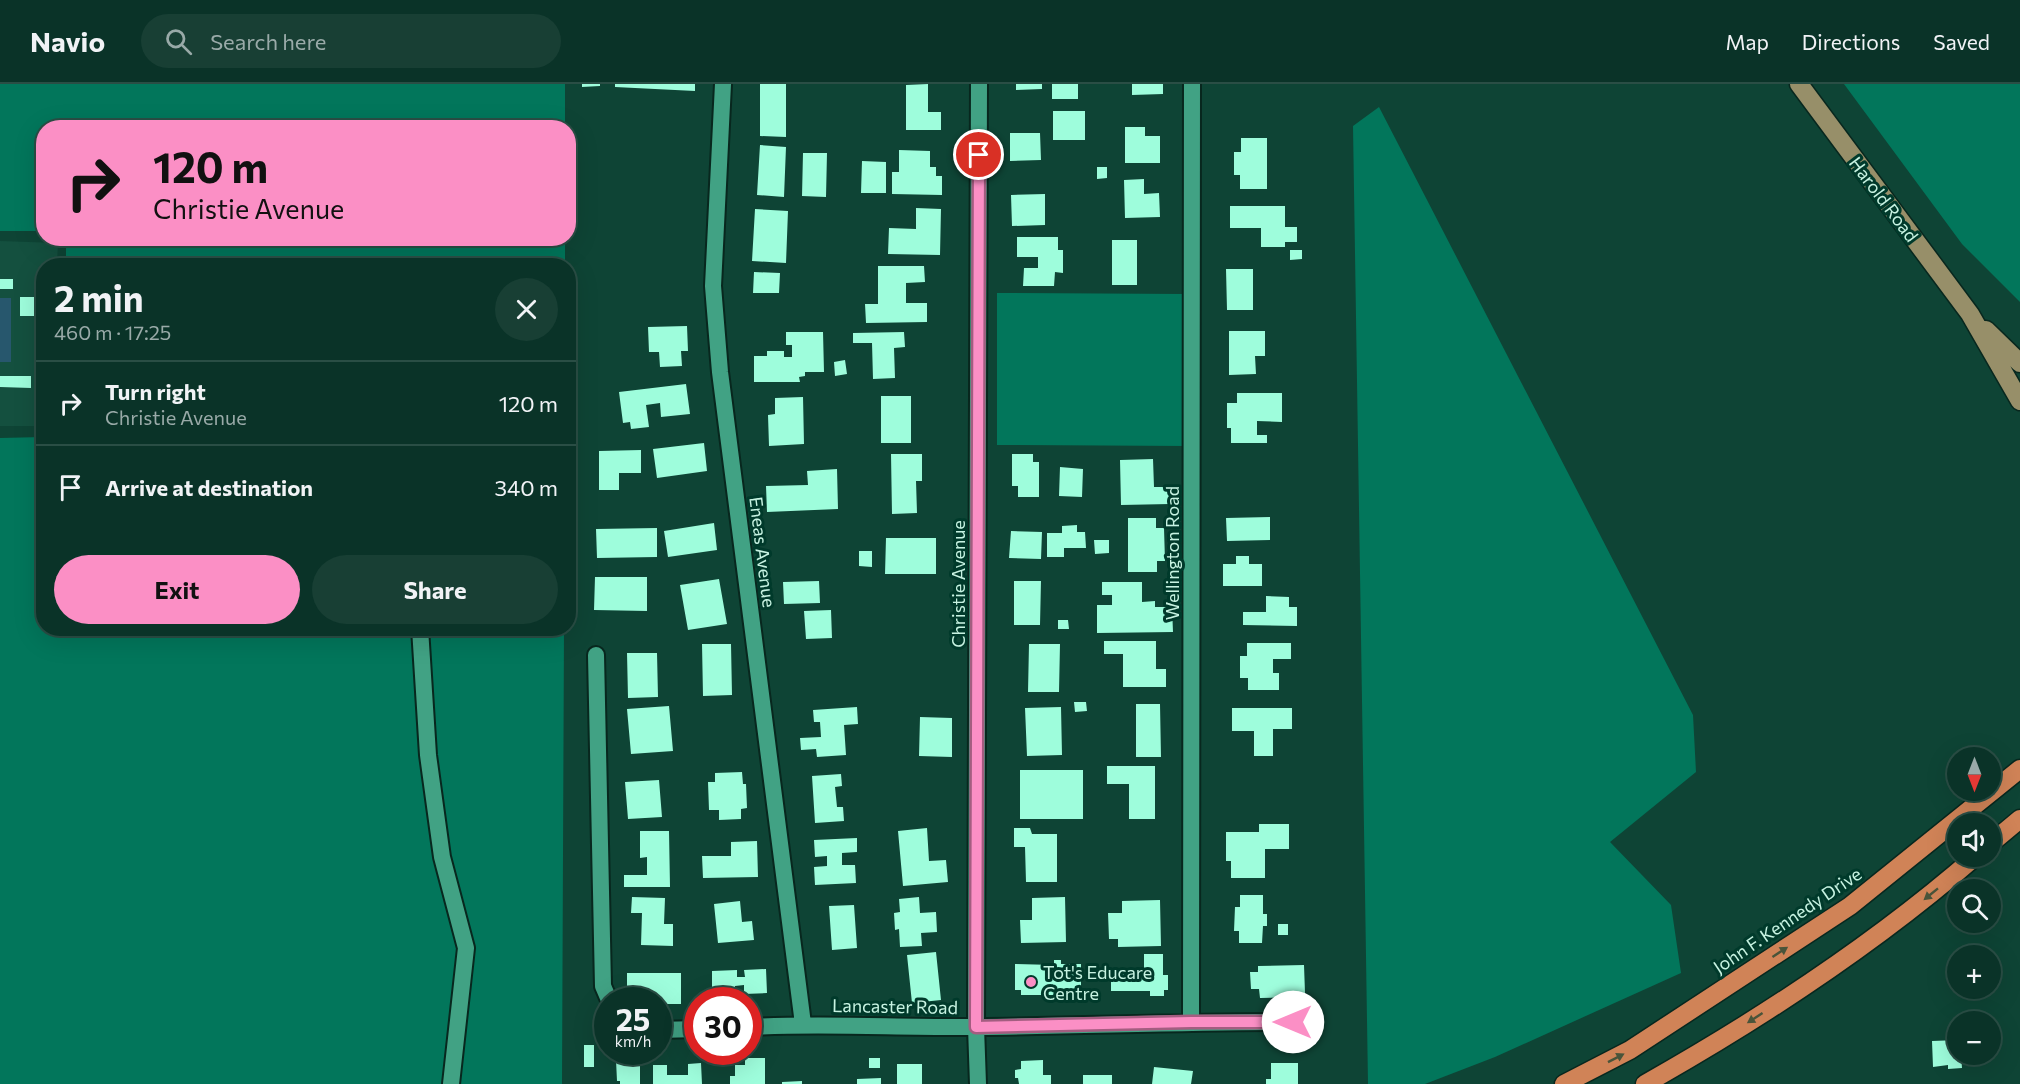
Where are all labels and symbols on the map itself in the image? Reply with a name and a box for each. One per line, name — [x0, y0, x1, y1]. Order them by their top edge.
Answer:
pin — [953, 129, 1004, 180]
street label: Harold Road — [1845, 152, 1923, 246]
street label: Wellington Road — [1161, 486, 1183, 620]
street label: Eneas Avenue — [745, 495, 781, 609]
street label: Christie Avenue — [947, 520, 969, 648]
north arrow — [1947, 747, 2001, 801]
street label: John F. Kennedy Drive — [1709, 862, 1865, 978]
one-way arrow — [1923, 887, 1939, 900]
one-way arrow — [1772, 947, 1788, 958]
place label: Tot's Educare Centre — [1043, 961, 1152, 1004]
marker: Tot's Educare Centre — [1024, 975, 1038, 989]
speed limit sign: 30 — [684, 987, 762, 1065]
position arrow — [1261, 990, 1325, 1054]
street label: Lancaster Road — [832, 994, 958, 1018]
one-way arrow — [1747, 1013, 1763, 1024]
one-way arrow — [1607, 1053, 1624, 1062]

